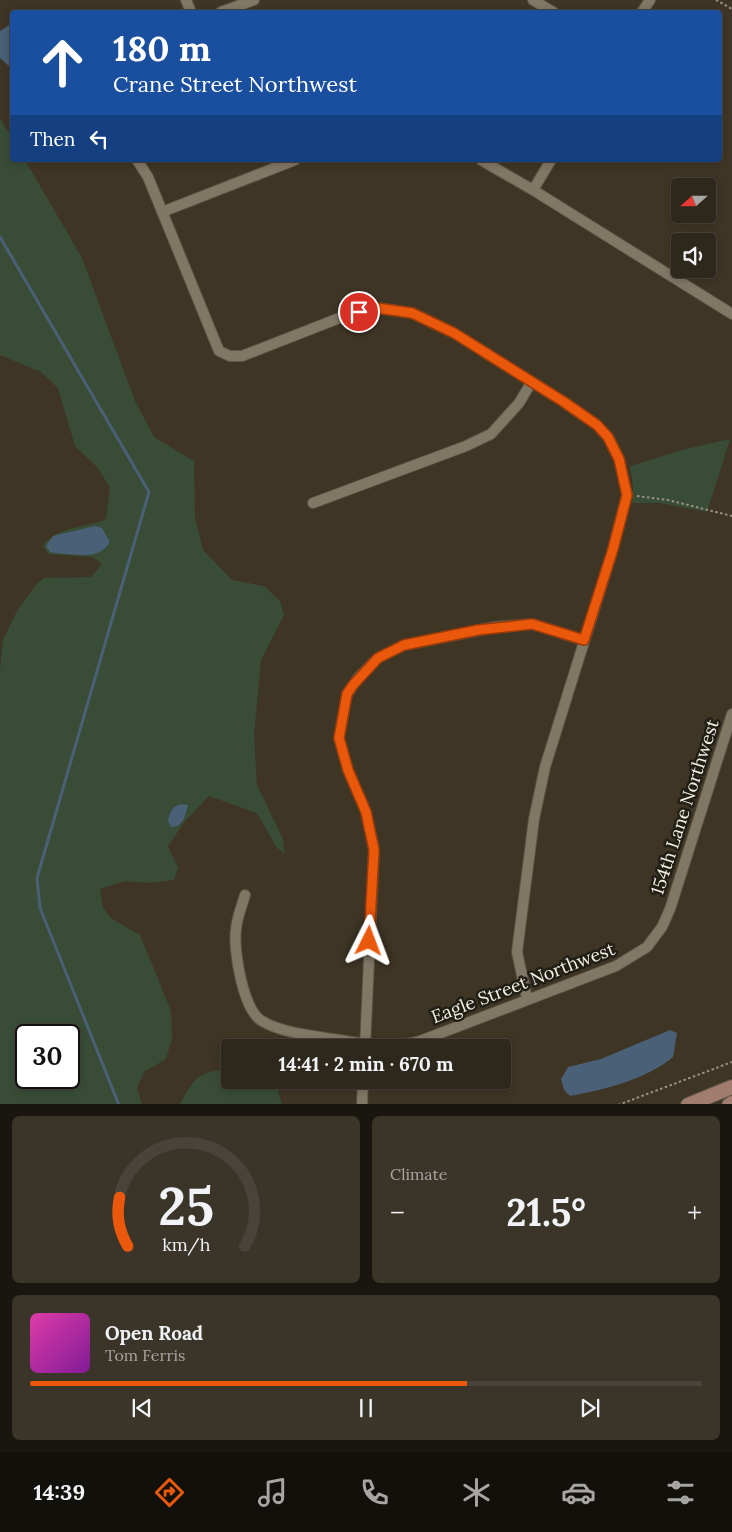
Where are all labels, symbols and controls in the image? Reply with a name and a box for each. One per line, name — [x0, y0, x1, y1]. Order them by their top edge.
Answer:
text: 180 m — [113, 26, 211, 71]
icon: ahead — [30, 30, 95, 95]
text: Crane Street Northwest — [113, 70, 357, 98]
icon: left — [85, 125, 113, 153]
text: Then — [30, 127, 75, 151]
north arrow — [671, 178, 716, 222]
map controls — [671, 178, 716, 278]
button: sound — [671, 233, 716, 278]
pin — [338, 291, 380, 333]
icon: arrive — [345, 298, 373, 326]
street label: 154th Lane Northwest — [645, 716, 724, 897]
position arrow — [342, 914, 394, 966]
street label: Eagle Street Northwest — [428, 937, 618, 1028]
speed limit sign: 30 — [15, 1024, 80, 1089]
text: 14:41 · 2 min · 670 m — [279, 1052, 453, 1076]
text: Climate — [390, 1164, 447, 1184]
text: 25 — [158, 1173, 214, 1239]
text: 21.5° — [506, 1188, 586, 1236]
text: − — [390, 1195, 405, 1231]
text: + — [687, 1195, 702, 1231]
text: km/h — [162, 1233, 210, 1256]
text: Open Road — [105, 1321, 203, 1345]
text: Tom Ferris — [105, 1345, 185, 1365]
icon: previous — [128, 1394, 156, 1422]
icon: pause — [352, 1394, 380, 1422]
icon: next — [576, 1394, 604, 1422]
icon: directions — [152, 1475, 187, 1510]
icon: music — [255, 1475, 290, 1510]
icon: phone — [357, 1475, 392, 1510]
icon: climate — [459, 1475, 494, 1510]
icon: car — [561, 1475, 596, 1510]
icon: filters — [663, 1475, 698, 1510]
text: 14:39 — [34, 1478, 85, 1506]

